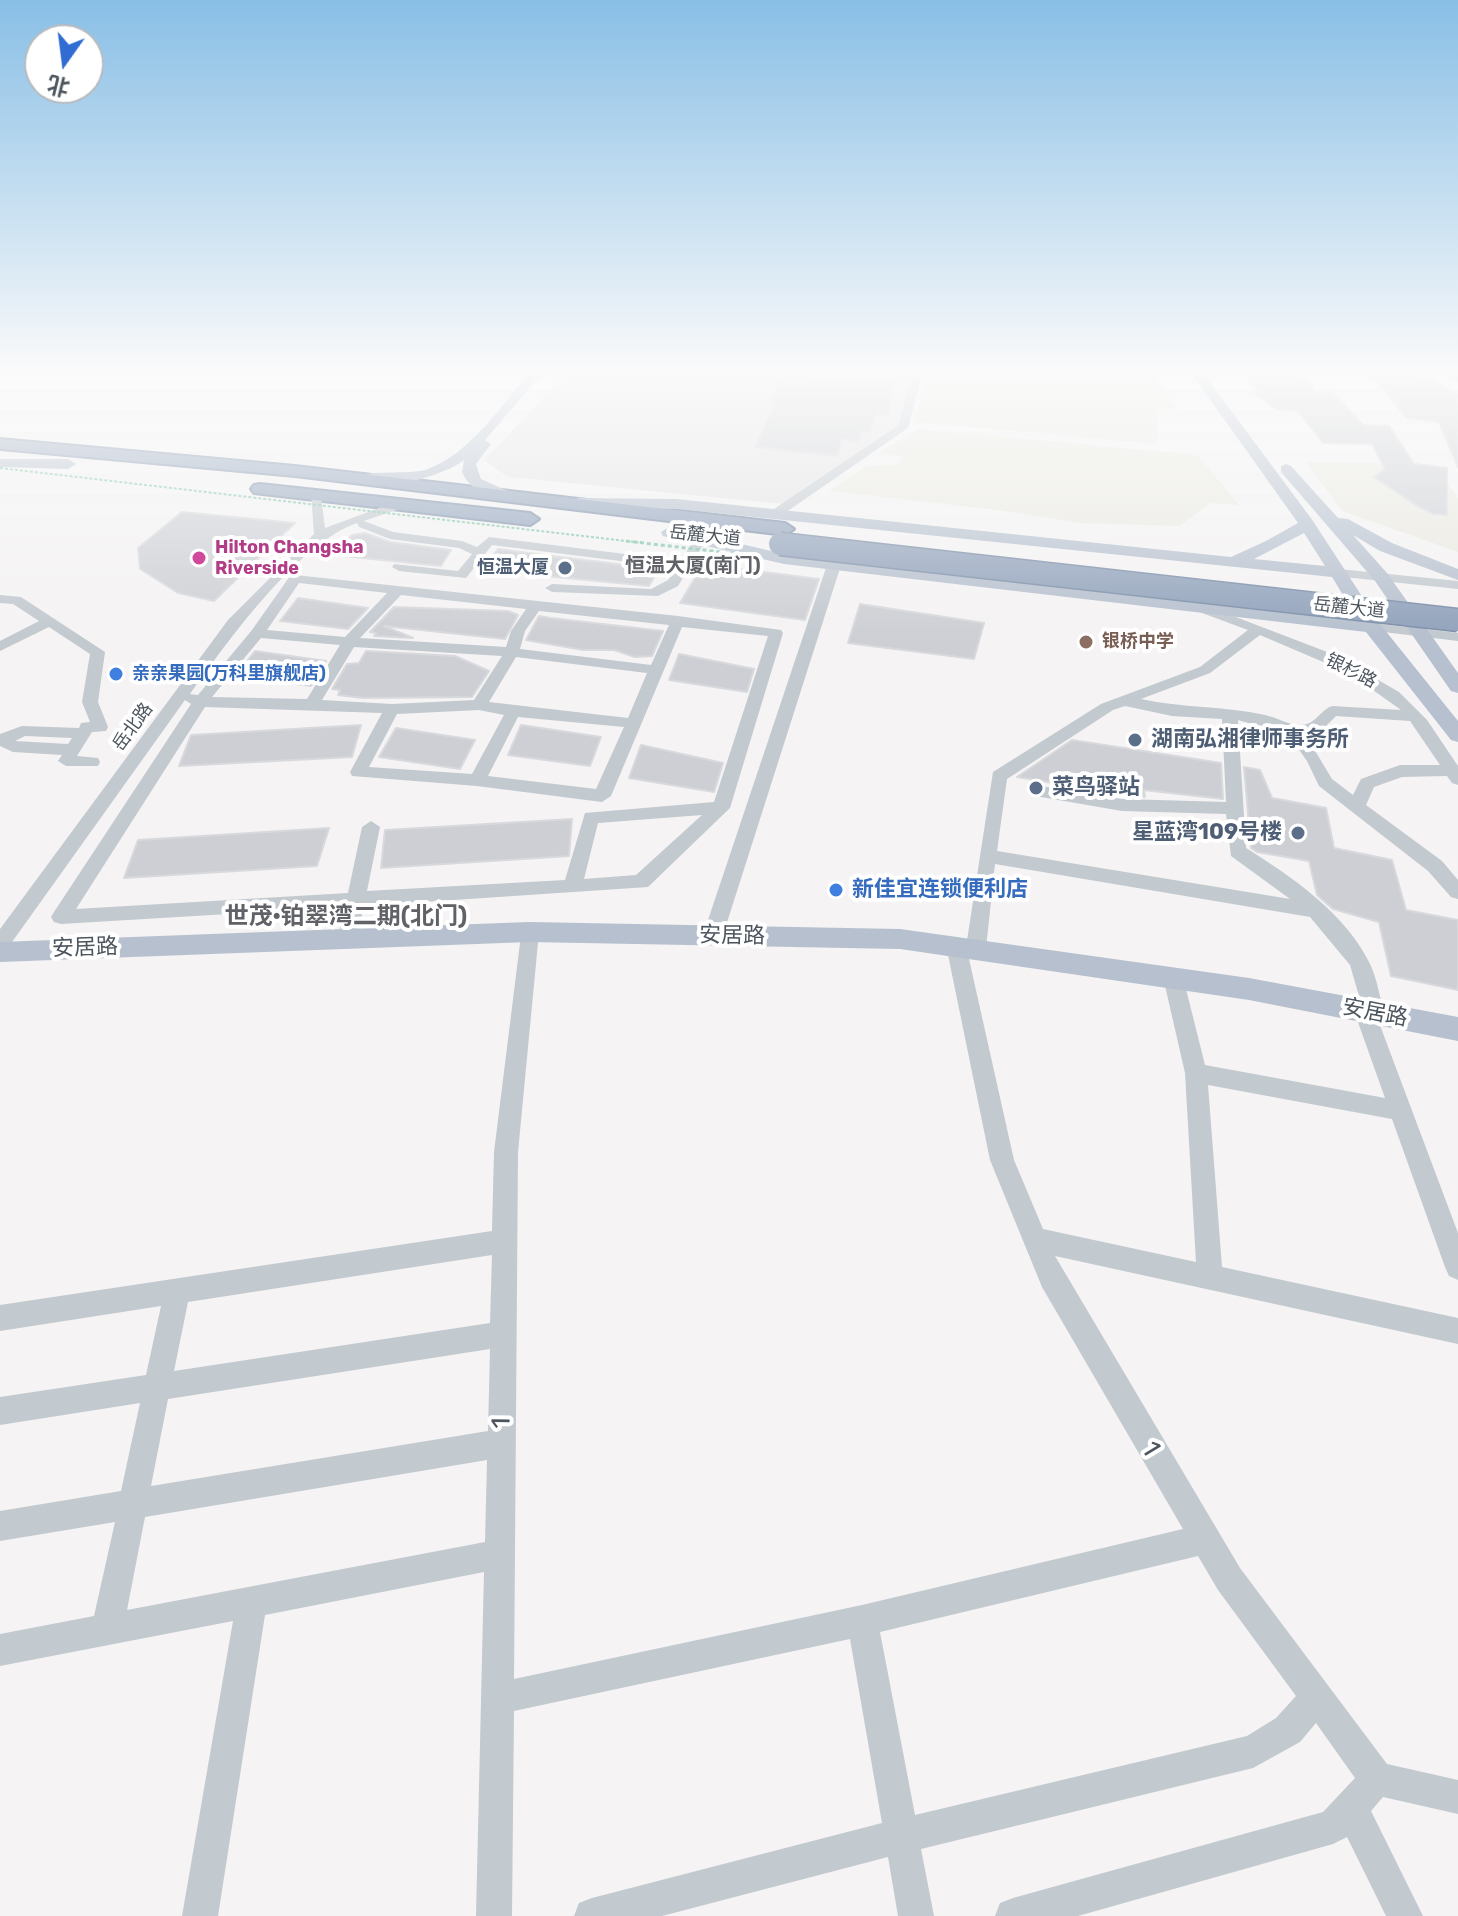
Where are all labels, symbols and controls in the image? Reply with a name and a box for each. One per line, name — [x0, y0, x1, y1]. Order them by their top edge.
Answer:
north arrow — [24, 24, 104, 104]
text: 北 — [45, 70, 73, 102]
street label: 岳麓大道 — [668, 521, 742, 551]
place label: Hilton Changsha Riverside — [215, 537, 364, 580]
marker: Hilton Changsha Riverside — [190, 549, 208, 567]
district label: 恒温大厦(南门) — [625, 554, 761, 578]
place label: 恒温大厦 — [477, 557, 549, 579]
marker: 恒温大厦 — [556, 559, 574, 577]
street label: 岳麓大道 — [1312, 593, 1386, 623]
place label: 银桥中学 — [1102, 631, 1174, 653]
marker: 银桥中学 — [1077, 633, 1095, 651]
street label: 银杉路 — [1322, 649, 1380, 693]
place label: 亲亲果园(万科里旗舰店) — [132, 663, 326, 685]
marker: 亲亲果园(万科里旗舰店) — [107, 665, 125, 683]
street label: 岳北路 — [108, 699, 158, 755]
place label: 湖南弘湘律师事务所 — [1151, 727, 1349, 753]
marker: 湖南弘湘律师事务所 — [1126, 731, 1144, 749]
place label: 菜鸟驿站 — [1052, 775, 1140, 801]
marker: 菜鸟驿站 — [1027, 779, 1045, 797]
place label: 星蓝湾109号楼 — [1132, 820, 1282, 846]
marker: 星蓝湾109号楼 — [1289, 824, 1307, 842]
place label: 新佳宜连锁便利店 — [852, 877, 1028, 903]
marker: 新佳宜连锁便利店 — [827, 881, 845, 899]
district label: 世茂·铂翠湾二期(北门) — [225, 903, 467, 931]
street label: 安居路 — [699, 922, 765, 950]
street label: 安居路 — [52, 934, 118, 962]
street label: 安居路 — [1340, 994, 1410, 1032]
street label: 1 — [486, 1417, 518, 1429]
street label: 1 — [1134, 1436, 1166, 1462]

